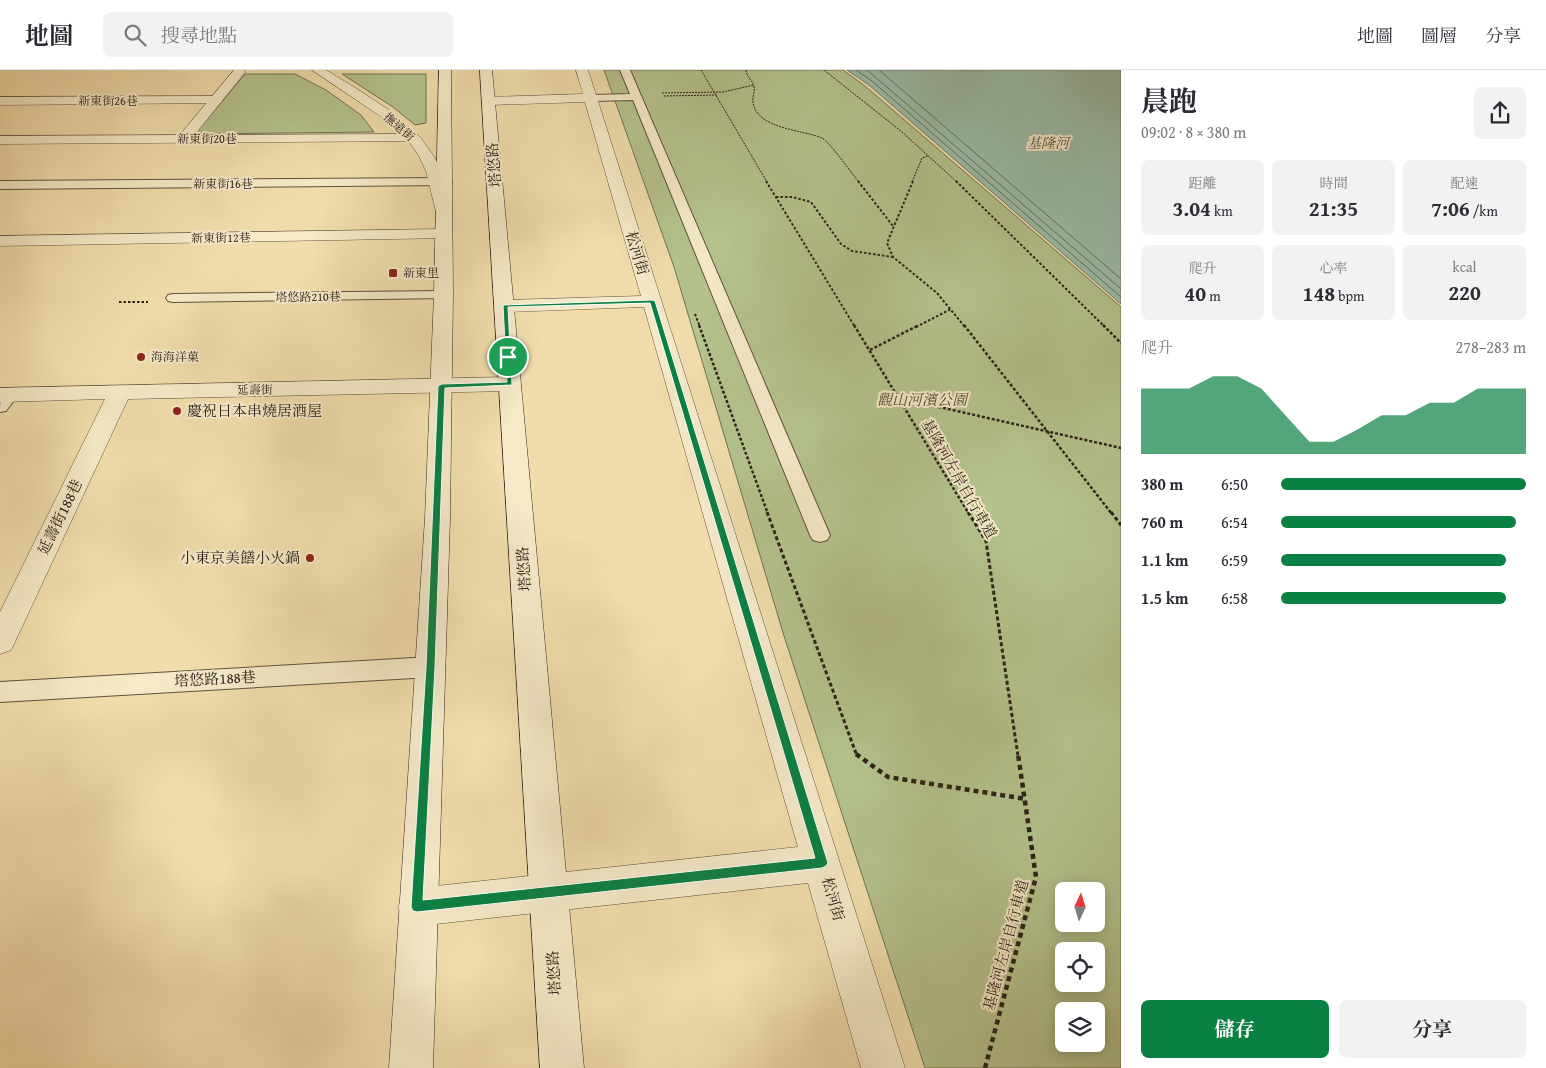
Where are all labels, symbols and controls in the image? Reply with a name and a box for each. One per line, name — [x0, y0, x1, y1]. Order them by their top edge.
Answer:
search box — [103, 12, 453, 57]
text: 地圖 — [25, 18, 73, 53]
icon: search — [121, 21, 149, 49]
text: 搜尋地點 — [161, 21, 237, 49]
text: 地圖 — [1357, 22, 1393, 49]
text: 圖層 — [1421, 22, 1457, 49]
text: 分享 — [1485, 22, 1521, 49]
text: 晨跑 — [1141, 80, 1197, 121]
button: share — [1474, 87, 1526, 139]
street label: 新東街26巷 — [78, 92, 138, 109]
street label: 撫遠街 — [380, 108, 419, 145]
text: 09:02 · 8 × 380 m — [1141, 120, 1246, 144]
street label: 新東街20巷 — [177, 130, 237, 147]
water label: 基隆河 — [1027, 133, 1072, 153]
street label: 塔悠路 — [481, 142, 506, 188]
text: 距離 — [1189, 173, 1217, 193]
text: 時間 — [1320, 173, 1348, 193]
text: 配速 — [1451, 173, 1479, 193]
street label: 新東街16巷 — [193, 175, 253, 192]
text: 3.04 — [1172, 193, 1211, 224]
text: 21:35 — [1309, 193, 1358, 224]
text: 7:06 — [1431, 193, 1470, 224]
text: km — [1211, 201, 1233, 221]
text: /km — [1470, 201, 1498, 221]
street label: 新東街12巷 — [191, 228, 251, 247]
street label: 松河街 — [621, 228, 654, 277]
text: kcal — [1453, 257, 1476, 277]
text: 爬升 — [1189, 258, 1217, 278]
text: 心率 — [1320, 258, 1348, 278]
place label: 新東里 — [403, 264, 439, 281]
marker: 新東里 — [387, 267, 399, 279]
text: 220 — [1448, 277, 1481, 308]
text: 40 — [1184, 278, 1206, 309]
text: 148 — [1303, 278, 1335, 309]
text: m — [1206, 286, 1221, 306]
text: bpm — [1335, 286, 1364, 306]
street label: 塔悠路210巷 — [275, 287, 341, 306]
text: 爬升 — [1141, 335, 1173, 359]
text: 278–283 m — [1456, 335, 1526, 359]
pin — [487, 336, 529, 378]
icon: arrive — [494, 343, 522, 371]
place label: 海海洋菓 — [151, 348, 199, 365]
marker: 海海洋菓 — [135, 351, 147, 363]
street label: 延壽街 — [237, 381, 274, 398]
park label: 觀山河濱公園 — [877, 389, 969, 410]
place label: 慶祝日本串燒居酒屋 — [187, 400, 322, 421]
marker: 慶祝日本串燒居酒屋 — [171, 405, 183, 417]
street label: 基隆河左岸自行車道 — [917, 415, 1002, 542]
text: 380 m — [1141, 472, 1183, 496]
text: 6:50 — [1221, 472, 1248, 496]
street label: 延壽街188巷 — [32, 475, 87, 558]
text: 760 m — [1141, 510, 1183, 534]
text: 6:54 — [1221, 510, 1248, 534]
street label: 塔悠路 — [511, 546, 536, 592]
place label: 小東京美饍小火鍋 — [180, 547, 300, 568]
text: 1.1 km — [1141, 548, 1188, 572]
text: 6:59 — [1221, 548, 1248, 572]
marker: 小東京美饍小火鍋 — [304, 552, 316, 564]
text: 1.5 km — [1141, 586, 1188, 610]
text: 6:58 — [1221, 586, 1248, 610]
street label: 塔悠路188巷 — [174, 666, 256, 691]
street label: 松河街 — [817, 874, 850, 923]
street label: 基隆河左岸自行車道 — [978, 877, 1033, 1013]
north arrow — [1055, 882, 1105, 932]
map controls — [1055, 882, 1105, 1052]
button: locate — [1055, 942, 1105, 992]
street label: 塔悠路 — [541, 950, 566, 996]
button: 儲存 — [1141, 1000, 1329, 1058]
button: 分享 — [1339, 1000, 1526, 1058]
button: layers — [1055, 1002, 1105, 1052]

